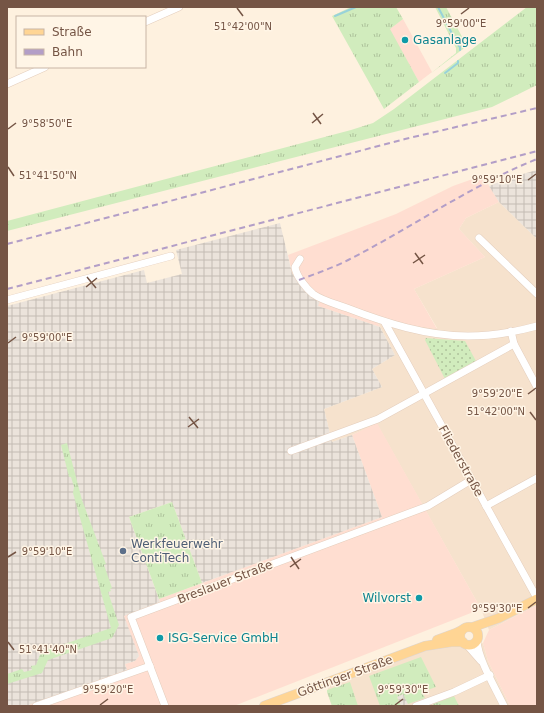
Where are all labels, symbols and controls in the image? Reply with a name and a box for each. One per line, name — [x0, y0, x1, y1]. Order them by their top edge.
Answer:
legend — [16, 16, 146, 68]
text: 9°59'00"E — [436, 18, 486, 29]
text: 51°42'00"N — [214, 21, 272, 32]
text: Straße — [52, 25, 92, 39]
place label: Gasanlage — [413, 33, 477, 47]
marker: Gasanlage — [400, 35, 410, 45]
text: Bahn — [52, 45, 83, 59]
text: 9°58'50"E — [22, 118, 72, 129]
text: 51°41'50"N — [19, 170, 77, 181]
text: 9°59'10"E — [472, 174, 522, 185]
text: 9°59'00"E — [22, 332, 72, 343]
text: 9°59'20"E — [472, 388, 522, 399]
text: 51°42'00"N — [467, 406, 525, 417]
street label: Fliederstraße — [436, 423, 486, 499]
place label: Werkfeuerwehr ContiTech — [131, 537, 223, 565]
text: 9°59'10"E — [22, 546, 72, 557]
marker: Werkfeuerwehr ContiTech — [118, 546, 128, 556]
street label: Breslauer Straße — [176, 557, 274, 607]
place label: Wilvorst — [362, 591, 411, 605]
marker: Wilvorst — [414, 593, 424, 603]
text: 9°59'30"E — [472, 603, 522, 614]
place label: ISG-Service GmbH — [168, 631, 279, 645]
marker: ISG-Service GmbH — [155, 633, 165, 643]
text: 51°41'40"N — [19, 644, 77, 655]
street label: Göttinger Straße — [295, 652, 395, 700]
text: 9°59'20"E — [83, 684, 133, 695]
text: 9°59'30"E — [378, 684, 428, 695]

